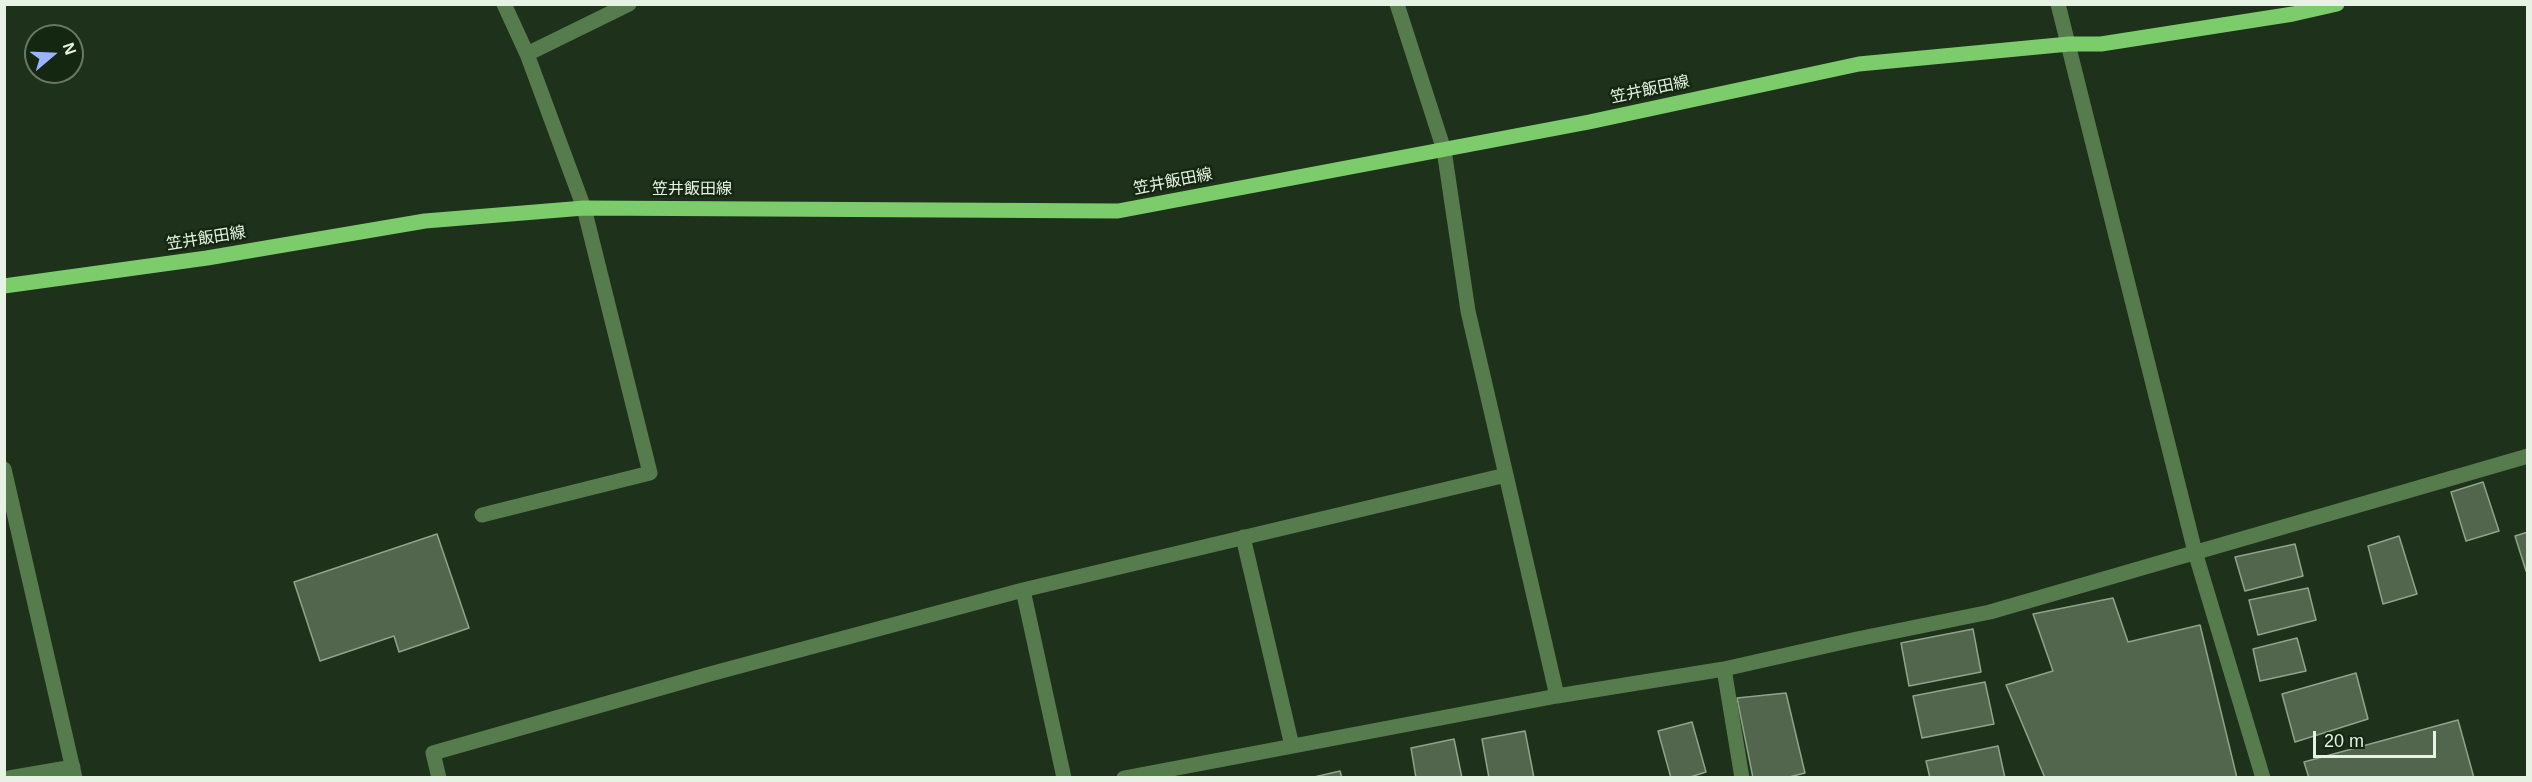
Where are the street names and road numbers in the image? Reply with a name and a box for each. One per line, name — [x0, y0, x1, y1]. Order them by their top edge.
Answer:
street label: 笠井飯田線 — [1609, 72, 1691, 108]
street label: 笠井飯田線 — [1132, 165, 1214, 199]
street label: 笠井飯田線 — [652, 180, 732, 200]
street label: 笠井飯田線 — [165, 223, 247, 255]

